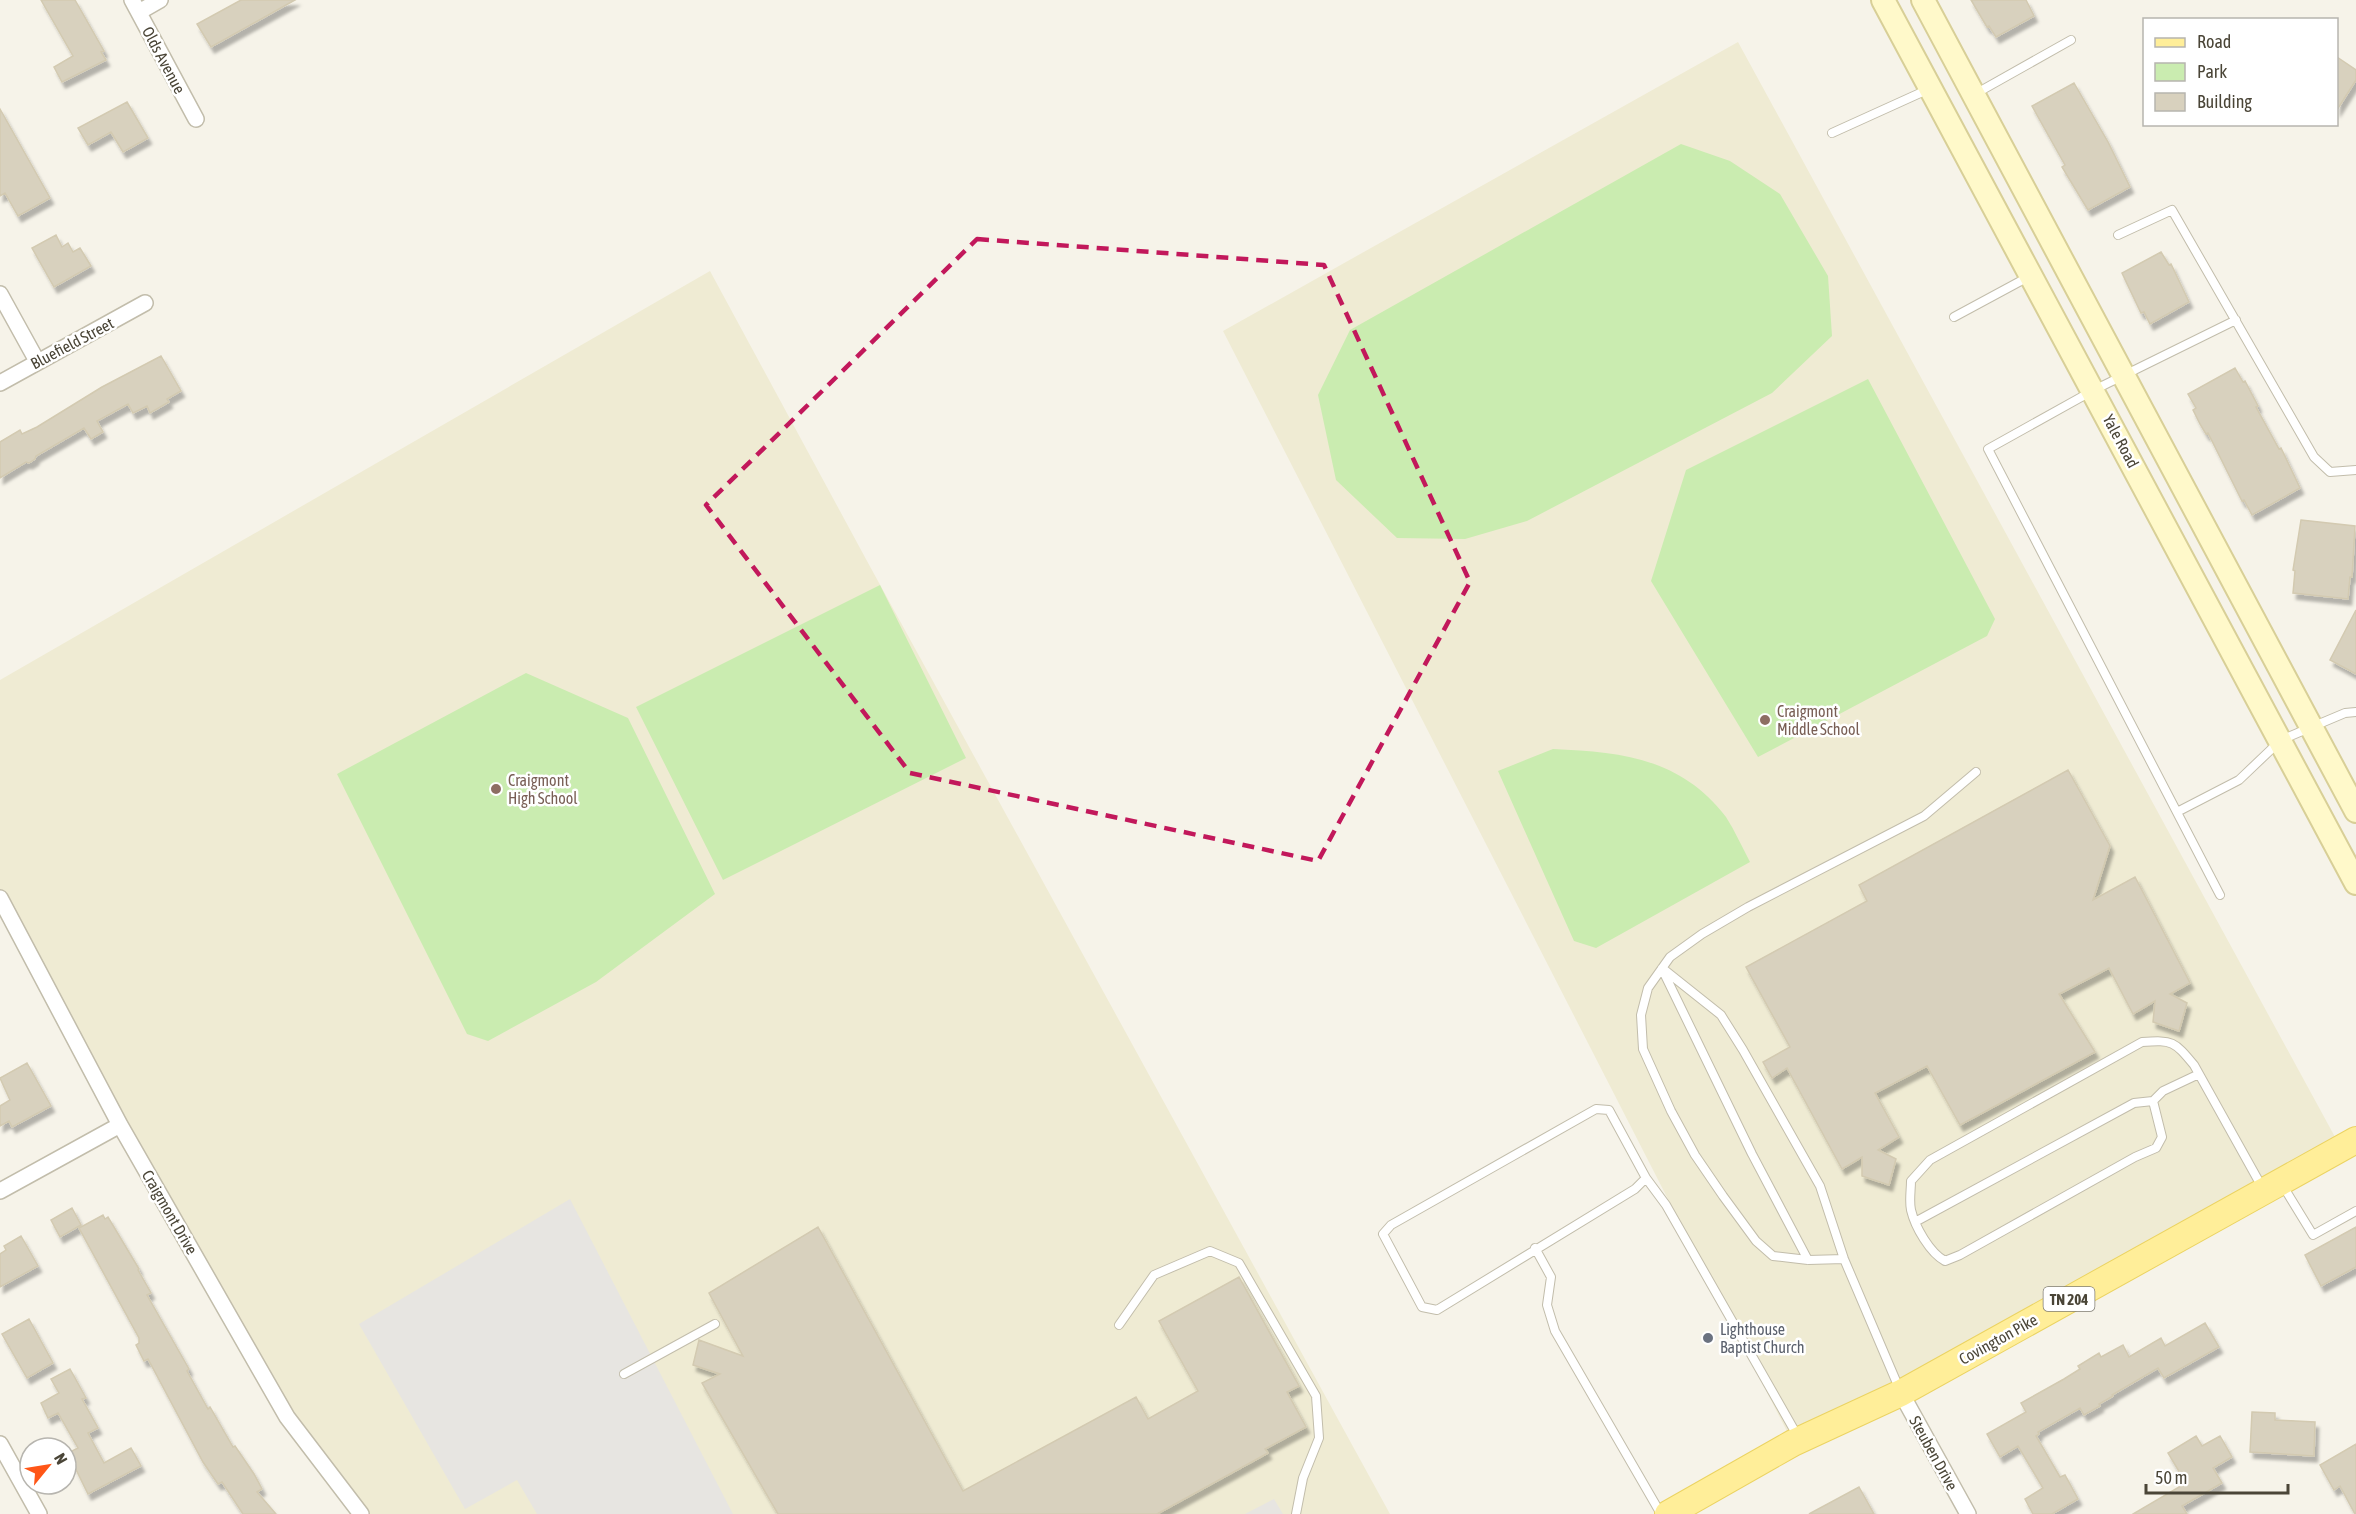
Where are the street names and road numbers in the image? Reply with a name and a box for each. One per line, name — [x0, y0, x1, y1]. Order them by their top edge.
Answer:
street label: Olds Avenue — [139, 23, 189, 97]
street label: Bluefield Street — [28, 313, 117, 372]
street label: Yale Road — [2100, 411, 2142, 471]
street label: Craigmont Drive — [138, 1167, 201, 1258]
road number: TN 204 — [2044, 1287, 2094, 1311]
street label: Covington Pike — [1956, 1310, 2041, 1369]
street label: Steuben Drive — [1906, 1413, 1962, 1493]

